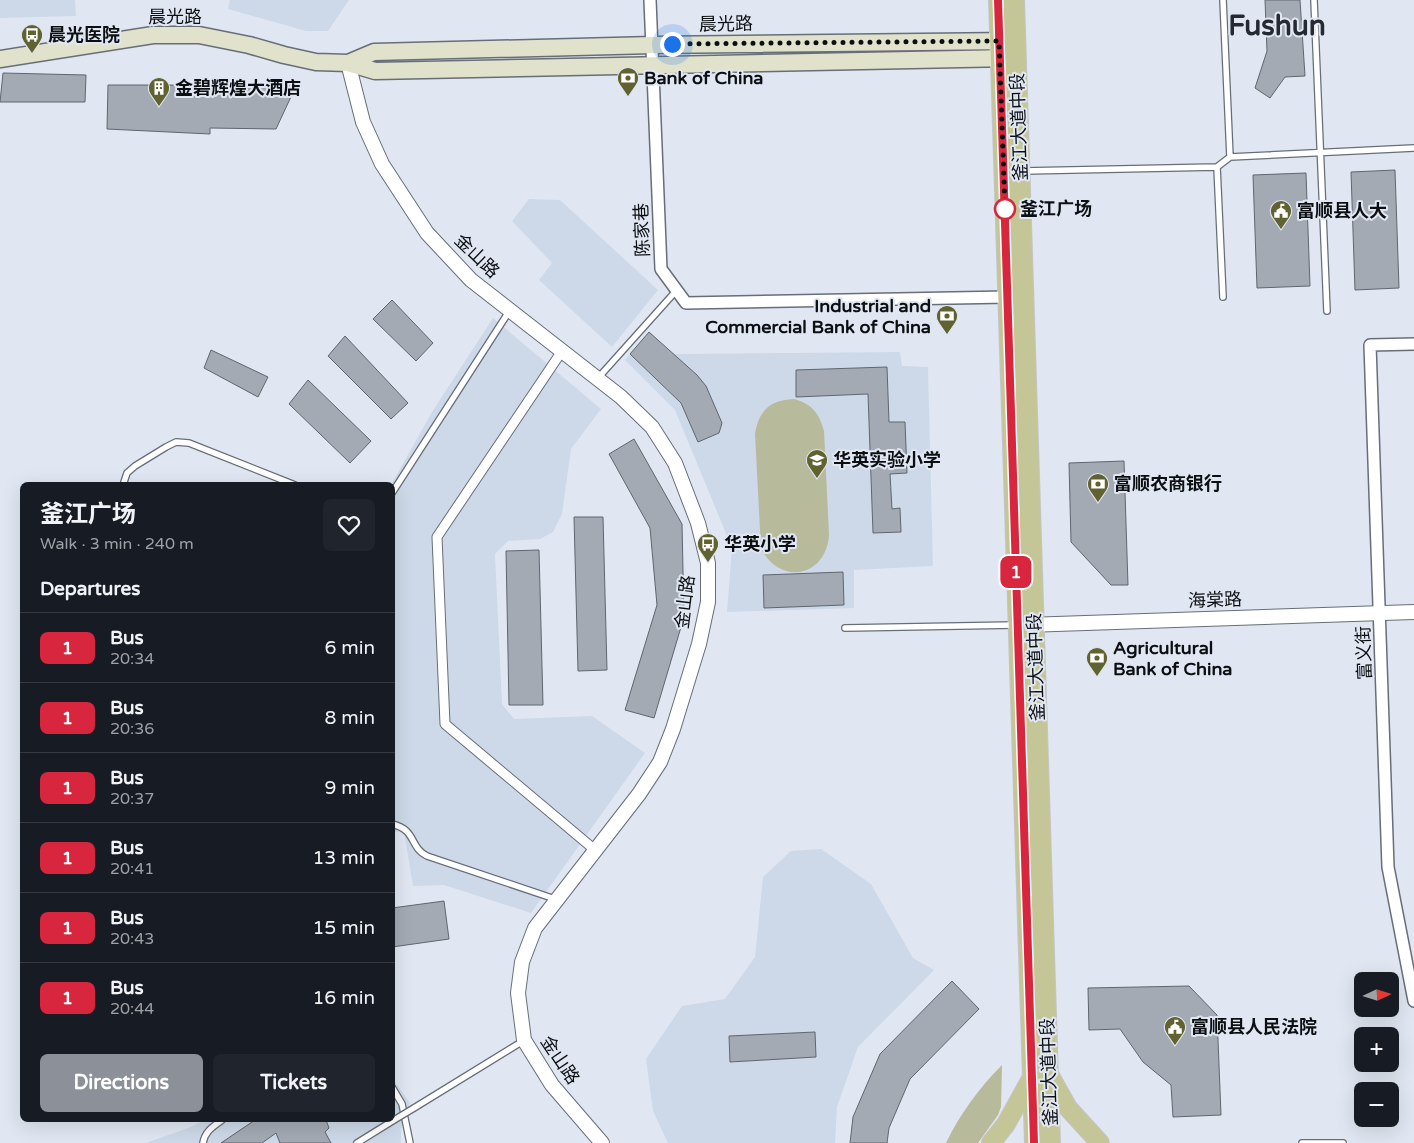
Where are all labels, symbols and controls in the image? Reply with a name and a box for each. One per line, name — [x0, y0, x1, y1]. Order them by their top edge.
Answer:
street label: 晨光路 — [148, 6, 202, 28]
district label: Fushun — [1228, 9, 1326, 43]
street label: 晨光路 — [699, 13, 753, 35]
bus stop icon: 晨光医院 — [20, 23, 44, 54]
place label: 晨光医院 — [48, 24, 120, 46]
your location — [660, 32, 685, 57]
bank icon: Bank of China — [616, 66, 640, 97]
place label: Bank of China — [644, 67, 763, 89]
street label: 釜江大道中段 — [1006, 73, 1032, 181]
building icon: 金碧辉煌大酒店 — [147, 76, 171, 107]
place label: 金碧辉煌大酒店 — [175, 77, 301, 99]
marker: 釜江广场 — [994, 198, 1016, 220]
place label: 釜江广场 — [1020, 198, 1092, 220]
public building icon: 富顺县人大 — [1269, 199, 1293, 230]
place label: 富顺县人大 — [1297, 200, 1387, 222]
street label: 陈家巷 — [630, 203, 654, 257]
street label: 金山路 — [450, 229, 504, 283]
place label: Industrial and Commercial Bank of China — [705, 295, 931, 338]
bank icon: Industrial and Commercial Bank of China — [935, 304, 959, 335]
school or university icon: 华英实验小学 — [805, 448, 829, 479]
place label: 华英实验小学 — [833, 449, 941, 471]
bank icon: 富顺农商银行 — [1086, 472, 1110, 503]
place label: 富顺农商银行 — [1114, 473, 1222, 495]
button: heart — [323, 499, 375, 551]
text: 釜江广场 — [40, 500, 136, 529]
bus stop icon: 华英小学 — [696, 532, 720, 563]
place label: 华英小学 — [724, 533, 796, 555]
text: Walk · 3 min · 240 m — [40, 534, 194, 554]
line badge: 1 — [1000, 556, 1032, 588]
text: 1 — [1010, 561, 1022, 583]
street label: 金山路 — [671, 574, 699, 630]
text: Departures — [40, 578, 140, 600]
street label: 海棠路 — [1188, 588, 1242, 612]
street label: 釜江大道中段 — [1023, 613, 1049, 721]
street label: 富义街 — [1352, 626, 1376, 680]
text: Bus — [110, 627, 144, 649]
text: 1 — [62, 637, 73, 659]
text: 6 min — [324, 637, 375, 659]
place label: Agricultural Bank of China — [1113, 637, 1232, 680]
bank icon: Agricultural Bank of China — [1085, 646, 1109, 677]
text: 20:34 — [110, 649, 154, 669]
text: Bus — [110, 697, 144, 719]
text: 1 — [62, 707, 73, 729]
text: 8 min — [324, 707, 375, 729]
text: 20:36 — [110, 719, 154, 739]
text: Bus — [110, 767, 144, 789]
text: 1 — [62, 777, 73, 799]
text: 9 min — [324, 777, 375, 799]
text: 20:37 — [110, 789, 154, 809]
text: Bus — [110, 837, 144, 859]
text: 1 — [62, 847, 73, 869]
text: 13 min — [312, 847, 375, 869]
text: 20:41 — [110, 859, 154, 879]
text: Bus — [110, 907, 144, 929]
text: 1 — [62, 917, 73, 939]
text: 15 min — [312, 917, 375, 939]
text: 20:43 — [110, 929, 154, 949]
north arrow — [1354, 972, 1399, 1018]
map controls — [1354, 972, 1399, 1127]
text: Bus — [110, 977, 144, 999]
text: 1 — [62, 987, 73, 1009]
text: 16 min — [312, 987, 375, 1009]
text: 20:44 — [110, 999, 154, 1019]
public building icon: 富顺县人民法院 — [1163, 1015, 1187, 1046]
place label: 富顺县人民法院 — [1191, 1016, 1317, 1038]
street label: 釜江大道中段 — [1036, 1018, 1062, 1126]
button: + — [1354, 1027, 1399, 1072]
street label: 金山路 — [536, 1031, 584, 1089]
button: Directions — [40, 1054, 203, 1112]
button: Tickets — [213, 1054, 375, 1112]
button: − — [1354, 1082, 1399, 1127]

